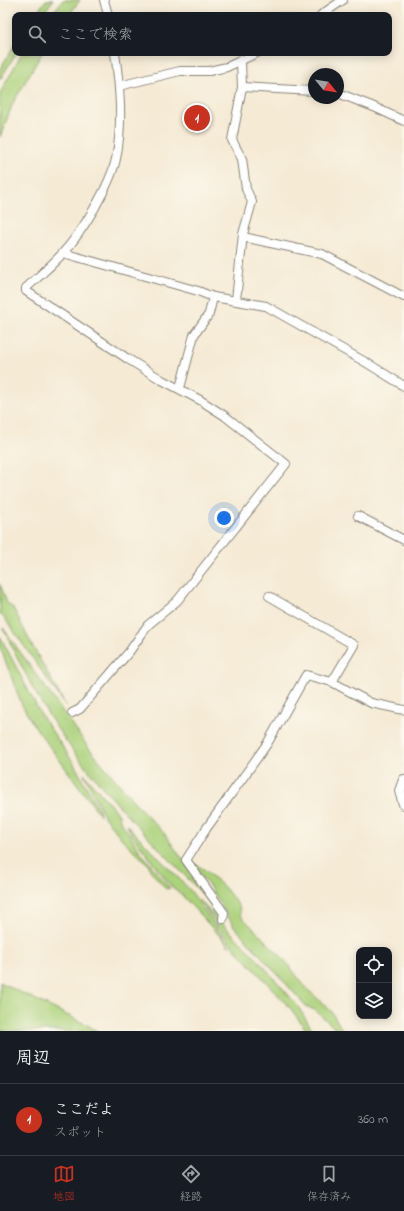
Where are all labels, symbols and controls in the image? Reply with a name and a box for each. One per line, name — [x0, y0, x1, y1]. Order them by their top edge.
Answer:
search box — [12, 12, 392, 56]
icon: search — [26, 23, 48, 45]
text: ここで検索 — [58, 24, 133, 46]
north arrow — [308, 68, 344, 104]
pin: 1 — [184, 103, 210, 133]
your location — [214, 508, 234, 528]
map controls — [356, 947, 392, 1019]
button: locate — [356, 947, 392, 983]
button: layers — [356, 983, 392, 1019]
text: 周辺 — [16, 1046, 50, 1071]
text: ここだよ — [54, 1099, 114, 1121]
text: 1 — [27, 1110, 31, 1129]
text: 360 m — [358, 1110, 388, 1129]
text: スポット — [54, 1123, 106, 1142]
tab: 地図 — [53, 1163, 75, 1205]
tab: 経路 — [180, 1163, 202, 1205]
tab: 保存済み — [307, 1163, 351, 1205]

